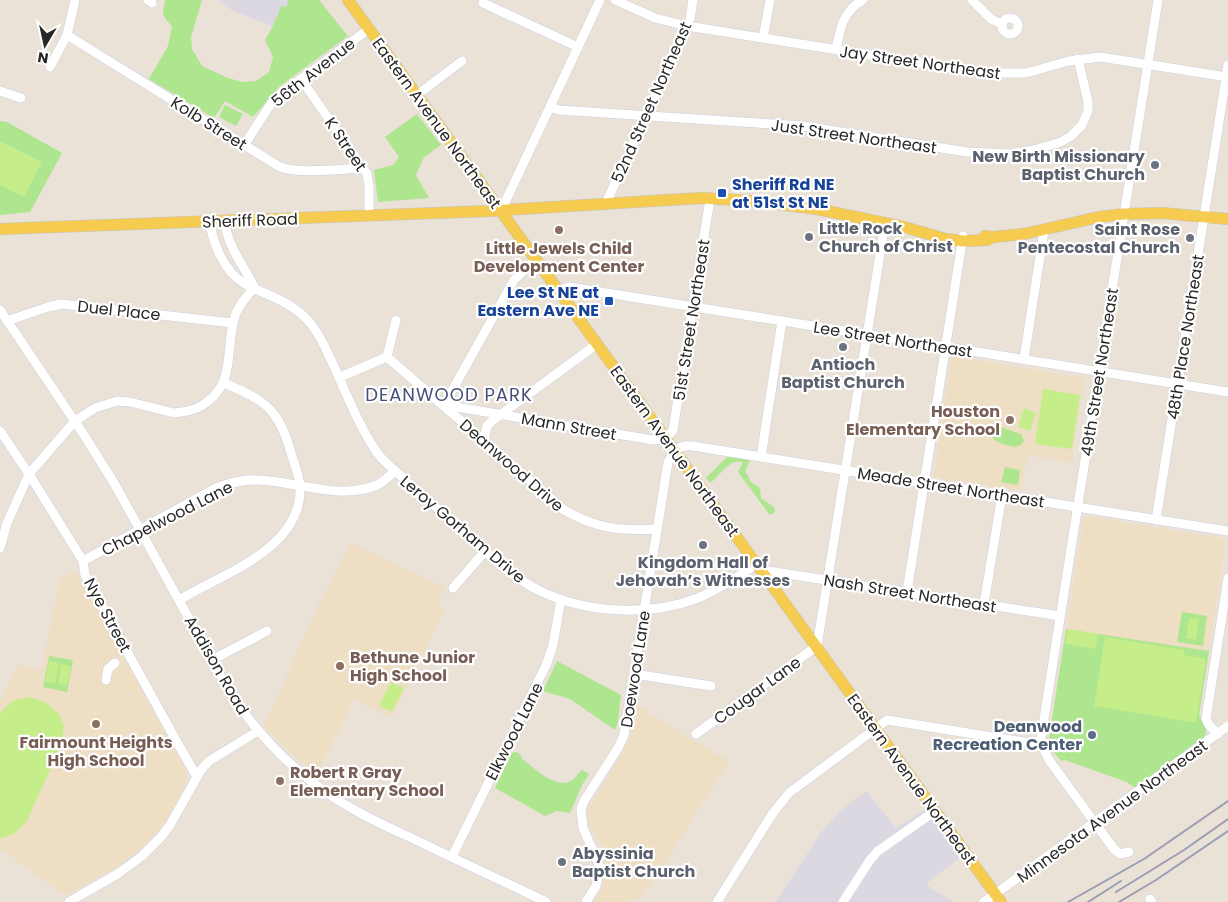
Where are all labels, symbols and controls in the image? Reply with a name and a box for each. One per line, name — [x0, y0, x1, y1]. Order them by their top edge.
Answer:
street label: 52nd Street Northeast — [606, 18, 697, 186]
north arrow — [20, 20, 70, 70]
street label: 56th Avenue — [267, 32, 360, 112]
street label: Eastern Avenue Northeast — [367, 33, 507, 214]
street label: Jay Street Northeast — [838, 40, 1002, 85]
text: N — [36, 47, 50, 69]
street label: Kolb Street — [166, 91, 251, 156]
street label: K Street — [319, 113, 372, 176]
street label: Just Street Northeast — [770, 114, 938, 160]
place label: New Birth Missionary Baptist Church — [972, 145, 1146, 186]
marker: New Birth Missionary Baptist Church — [1149, 159, 1161, 171]
place label: Sheriff Rd NE at 51st St NE — [732, 173, 834, 214]
marker: Sheriff Rd NE at 51st St NE — [716, 187, 728, 199]
street label: Sheriff Road — [202, 207, 298, 234]
place label: Little Rock Church of Christ — [819, 217, 953, 258]
place label: Saint Rose Pentecostal Church — [1018, 218, 1180, 259]
marker: Little Jewels Child Development Center — [553, 224, 565, 236]
marker: Little Rock Church of Christ — [803, 231, 815, 243]
marker: Saint Rose Pentecostal Church — [1184, 232, 1196, 244]
place label: Little Jewels Child Development Center — [474, 237, 644, 278]
street label: 51st Street Northeast — [667, 238, 716, 402]
street label: 48th Place Northeast — [1161, 253, 1210, 421]
place label: Lee St NE at Eastern Ave NE — [477, 281, 599, 322]
street label: 49th Street Northeast — [1075, 286, 1124, 458]
street label: Duel Place — [76, 295, 162, 326]
marker: Lee St NE at Eastern Ave NE — [603, 295, 615, 307]
street label: Lee Street Northeast — [812, 316, 974, 363]
marker: Antioch Baptist Church — [837, 341, 849, 353]
place label: Antioch Baptist Church — [781, 353, 905, 394]
street label: Eastern Avenue Northeast — [605, 361, 745, 542]
district label: DEANWOOD PARK — [365, 382, 533, 407]
place label: Houston Elementary School — [846, 400, 1000, 441]
street label: Mann Street — [520, 407, 618, 446]
street label: Deanwood Drive — [455, 414, 569, 517]
marker: Houston Elementary School — [1004, 414, 1016, 426]
street label: Meade Street Northeast — [856, 461, 1046, 514]
street label: Leroy Gorham Drive — [395, 470, 530, 589]
street label: Chapelwood Lane — [98, 475, 237, 562]
marker: Kingdom Hall of Jehovah’s Witnesses — [697, 539, 709, 551]
place label: Kingdom Hall of Jehovah’s Witnesses — [616, 551, 790, 592]
street label: Nash Street Northeast — [822, 568, 998, 619]
street label: Nye Street — [78, 574, 137, 657]
street label: Doewood Lane — [615, 609, 656, 729]
street label: Addison Road — [179, 611, 254, 719]
place label: Bethune Junior High School — [350, 646, 475, 687]
street label: Cougar Lane — [709, 651, 806, 730]
marker: Bethune Junior High School — [334, 660, 346, 672]
street label: Elkwood Lane — [480, 678, 549, 784]
street label: Eastern Avenue Northeast — [842, 689, 982, 870]
place label: Deanwood Recreation Center — [933, 715, 1082, 756]
marker: Fairmount Heights High School — [90, 718, 102, 730]
marker: Deanwood Recreation Center — [1086, 729, 1098, 741]
place label: Fairmount Heights High School — [19, 731, 173, 772]
street label: Minnesota Avenue Northeast — [1012, 734, 1212, 888]
place label: Robert R Gray Elementary School — [290, 761, 444, 802]
marker: Robert R Gray Elementary School — [274, 775, 286, 787]
place label: Abyssinia Baptist Church — [572, 842, 695, 883]
marker: Abyssinia Baptist Church — [556, 856, 568, 868]

